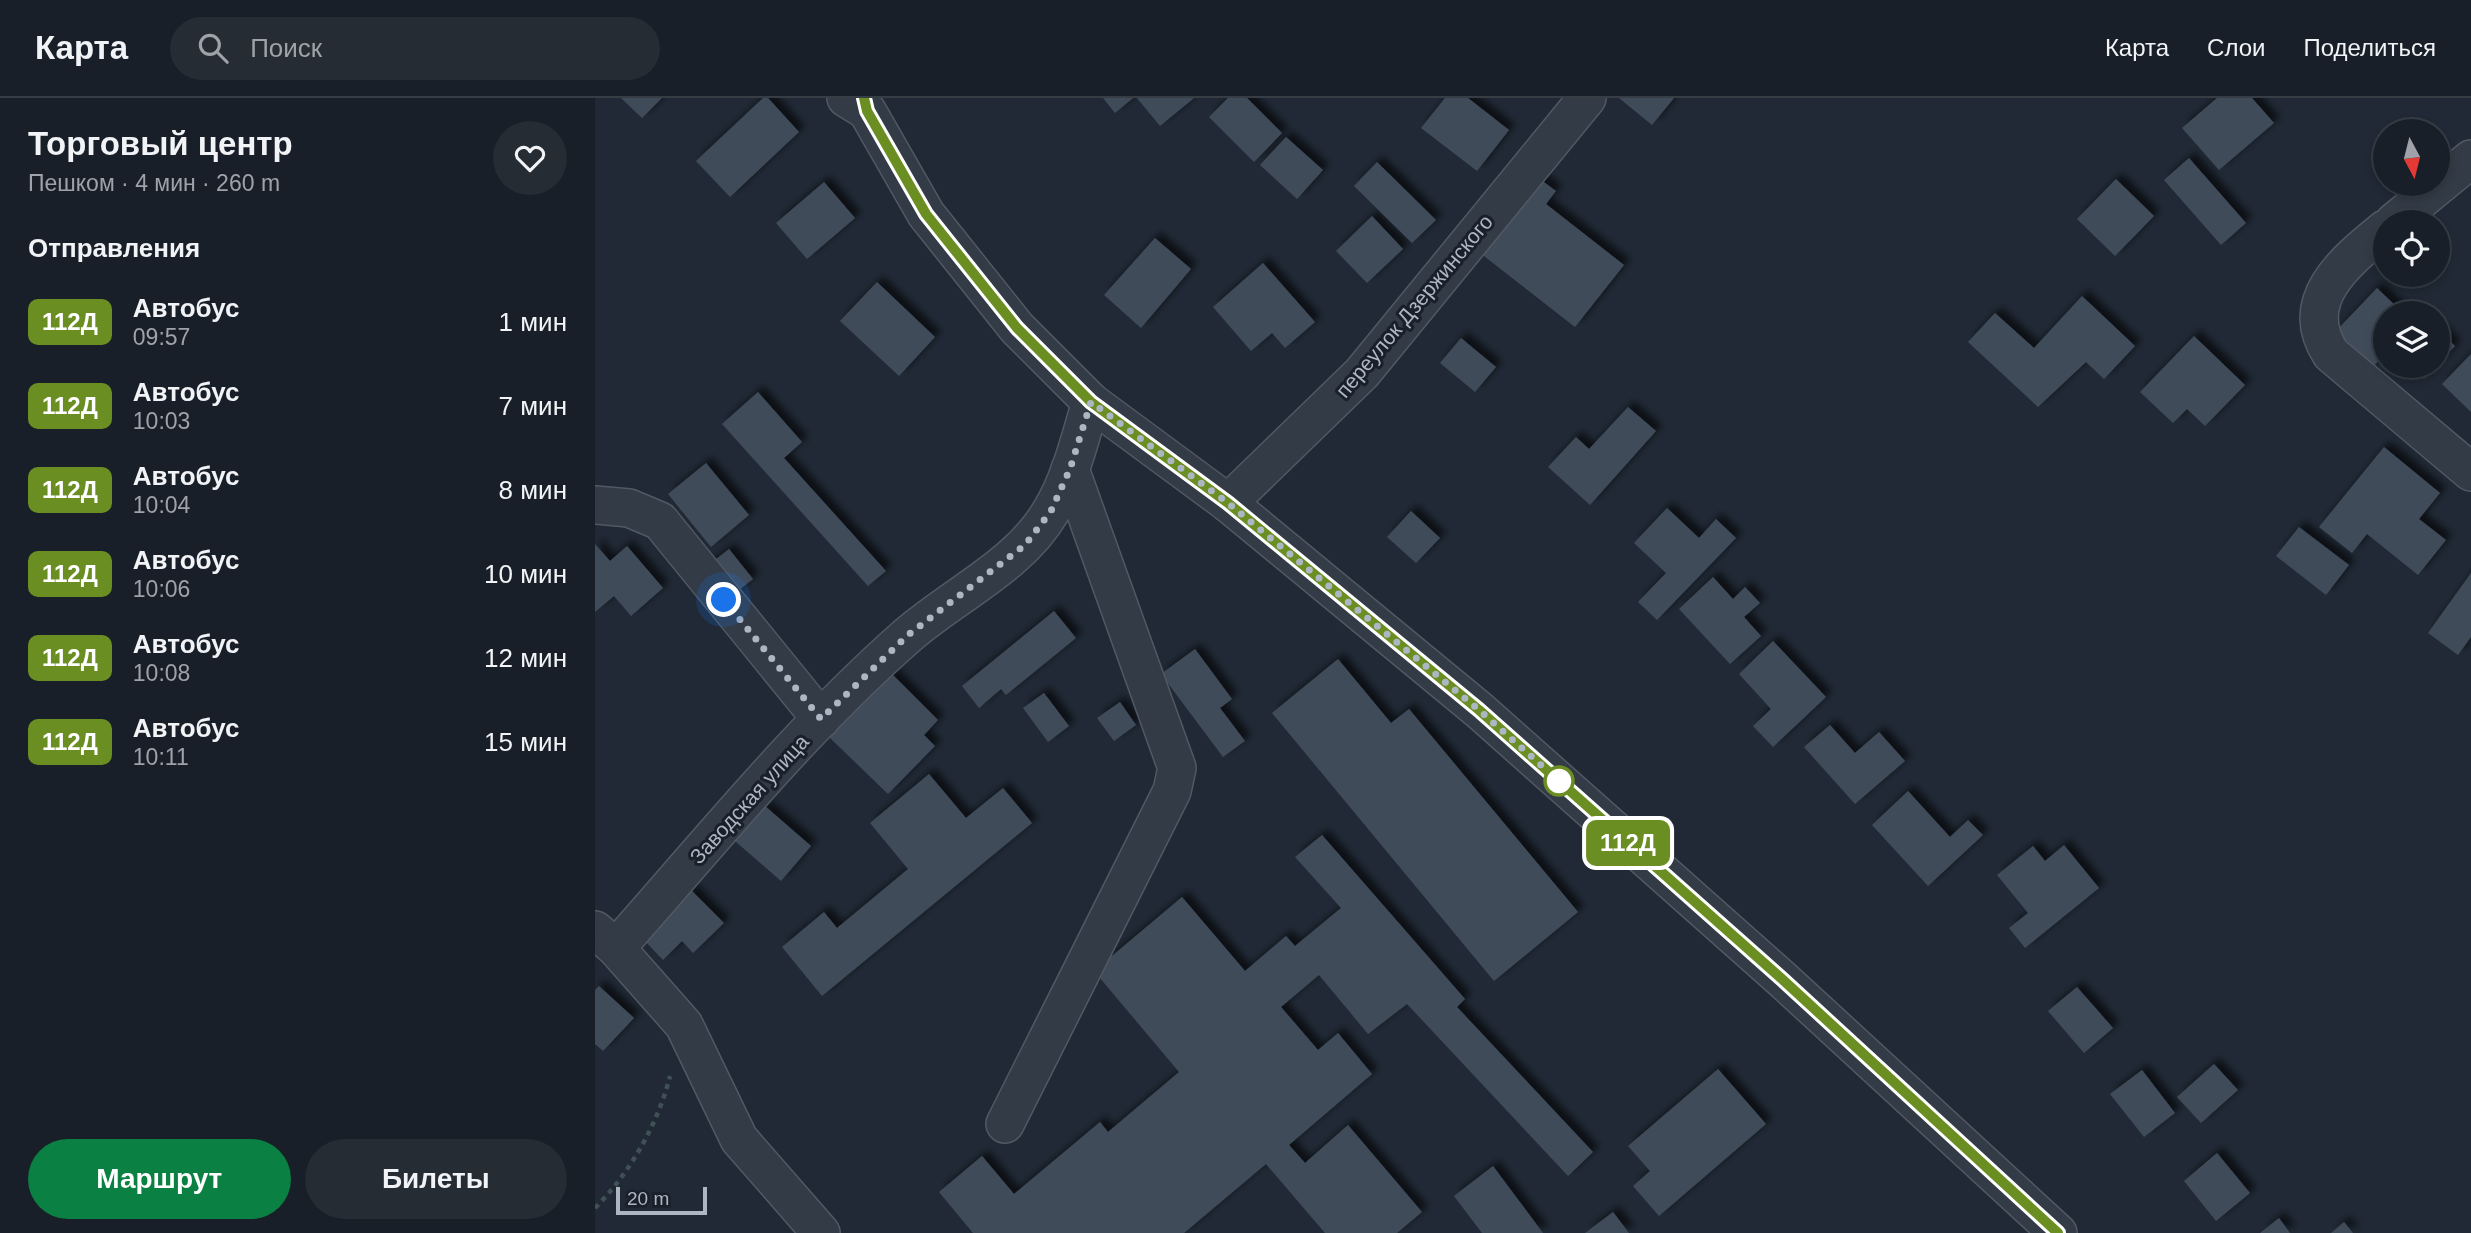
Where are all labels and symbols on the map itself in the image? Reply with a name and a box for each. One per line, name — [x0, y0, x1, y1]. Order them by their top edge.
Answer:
north arrow — [2373, 119, 2450, 196]
street label: переулок Дзержинского — [1331, 210, 1497, 402]
your location — [706, 582, 741, 617]
street label: Заводская улица — [685, 730, 813, 868]
unlabelled marker — [1544, 766, 1574, 796]
line badge: 112Д — [1579, 820, 1677, 866]
scale bar — [616, 1184, 707, 1216]

